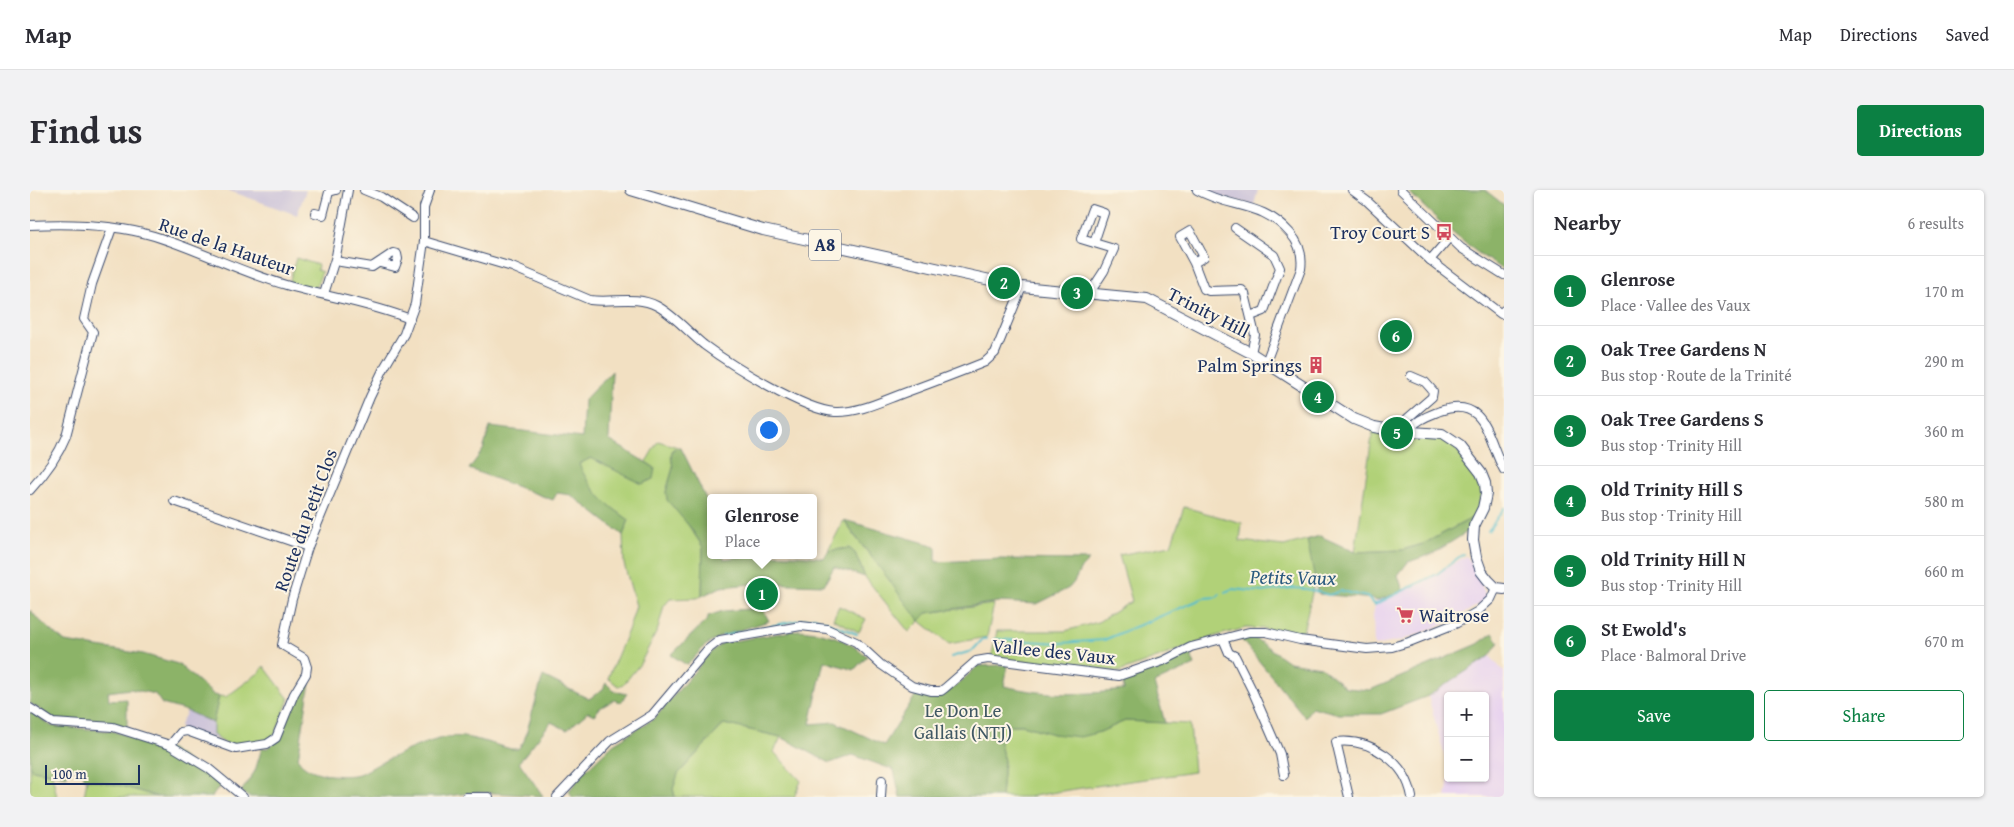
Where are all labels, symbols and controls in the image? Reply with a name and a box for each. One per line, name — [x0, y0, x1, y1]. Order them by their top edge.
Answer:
text: Map — [25, 17, 72, 52]
text: Map — [1779, 21, 1812, 48]
text: Directions — [1840, 21, 1917, 48]
text: Saved — [1945, 21, 1989, 48]
text: Find us — [30, 105, 143, 156]
button: Directions — [1857, 105, 1984, 156]
text: Nearby — [1554, 207, 1621, 238]
street label: Rue de la Hauteur — [155, 210, 299, 282]
text: 6 results — [1907, 211, 1964, 235]
place label: Troy Court S — [1330, 218, 1430, 246]
bus stop icon: Troy Court S — [1434, 222, 1454, 242]
road number: A8 — [809, 230, 841, 260]
pin: 2 — [988, 264, 1020, 302]
text: Glenrose — [1601, 265, 1675, 293]
pin: 3 — [1061, 274, 1093, 312]
street label: Trinity Hill — [1163, 279, 1255, 345]
text: 1 — [1566, 279, 1574, 303]
text: 170 m — [1924, 279, 1964, 303]
text: Place · Vallee des Vaux — [1601, 293, 1750, 317]
pin: 6 — [1380, 317, 1412, 355]
text: Oak Tree Gardens N — [1601, 335, 1767, 363]
text: 2 — [1566, 349, 1574, 373]
text: 290 m — [1924, 349, 1964, 373]
place label: Palm Springs — [1197, 351, 1302, 379]
building icon: Palm Springs — [1306, 355, 1326, 375]
text: Bus stop · Route de la Trinité — [1601, 363, 1792, 387]
pin: 4 — [1302, 378, 1334, 416]
text: Oak Tree Gardens S — [1601, 405, 1764, 433]
pin: 5 — [1381, 414, 1413, 452]
your location — [756, 417, 782, 443]
text: 3 — [1566, 419, 1574, 443]
text: 360 m — [1924, 419, 1964, 443]
text: Bus stop · Trinity Hill — [1601, 433, 1742, 457]
street label: Route du Petit Clos — [266, 445, 344, 595]
text: Old Trinity Hill S — [1601, 475, 1743, 503]
text: 4 — [1566, 489, 1574, 513]
text: 580 m — [1924, 489, 1964, 513]
popup — [707, 494, 817, 559]
text: Glenrose — [725, 501, 799, 529]
text: Bus stop · Trinity Hill — [1601, 503, 1742, 527]
text: Place — [725, 529, 760, 553]
text: Old Trinity Hill N — [1601, 545, 1746, 573]
text: 5 — [1566, 559, 1574, 583]
text: 660 m — [1924, 559, 1964, 583]
water label: Petits Vaux — [1249, 561, 1336, 592]
text: Bus stop · Trinity Hill — [1601, 573, 1742, 597]
pin: 1 — [746, 575, 778, 613]
place label: Waitrose — [1419, 601, 1489, 629]
supermarket icon: Waitrose — [1395, 605, 1415, 625]
text: St Ewold's — [1601, 615, 1686, 643]
text: 6 — [1566, 629, 1574, 653]
text: 670 m — [1924, 629, 1964, 653]
street label: Vallee des Vaux — [991, 631, 1117, 671]
text: Place · Balmoral Drive — [1601, 643, 1746, 667]
button: Save — [1554, 690, 1754, 741]
button: Share — [1764, 690, 1964, 741]
map controls — [1444, 692, 1489, 782]
button: + — [1444, 692, 1489, 737]
park label: Le Don Le Gallais (NTJ) — [914, 696, 1012, 746]
button: − — [1444, 737, 1489, 782]
scale bar — [45, 762, 140, 785]
text: 100 m — [52, 764, 87, 784]

